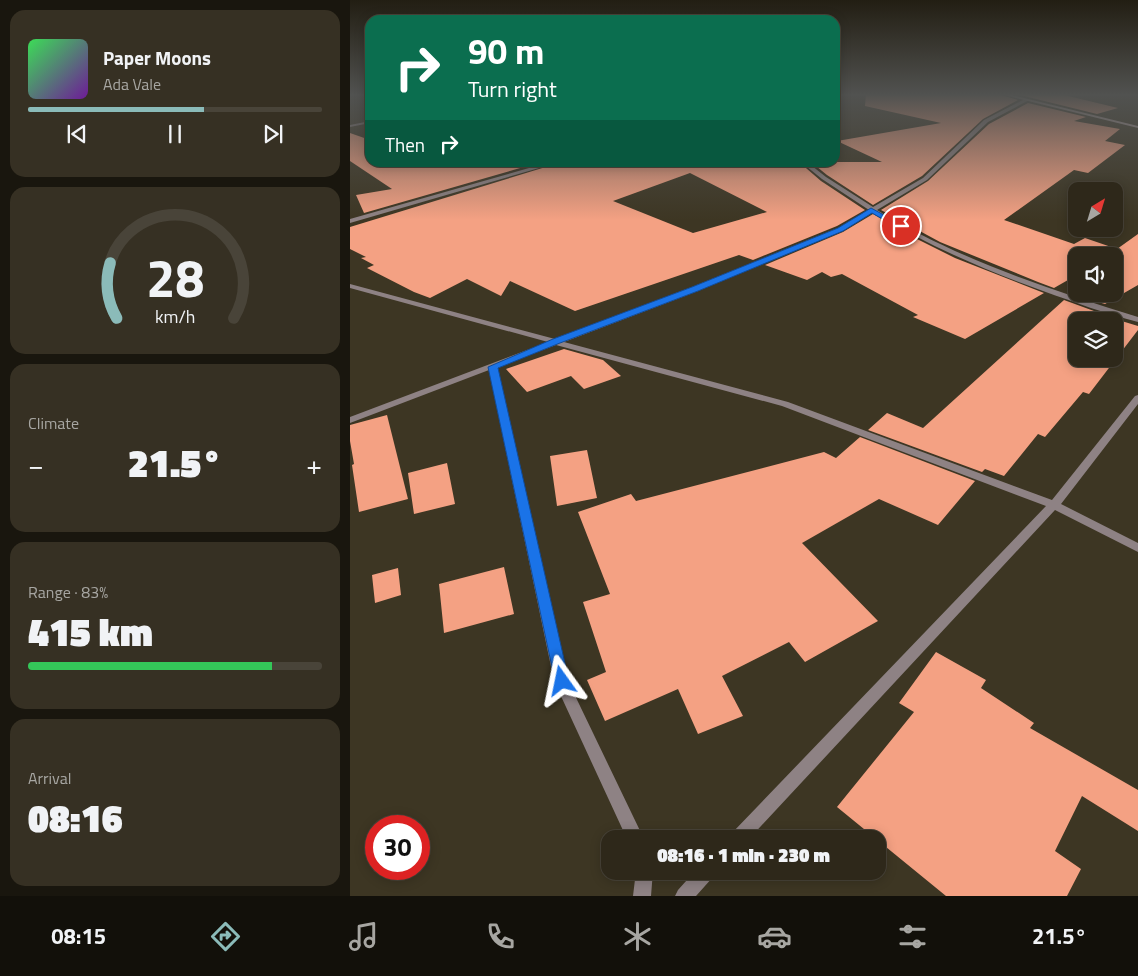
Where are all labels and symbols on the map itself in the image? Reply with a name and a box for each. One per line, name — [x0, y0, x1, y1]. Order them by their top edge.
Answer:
north arrow — [1068, 182, 1122, 238]
pin — [880, 205, 922, 247]
position arrow — [535, 654, 587, 706]
speed limit sign: 30 — [365, 815, 430, 880]

